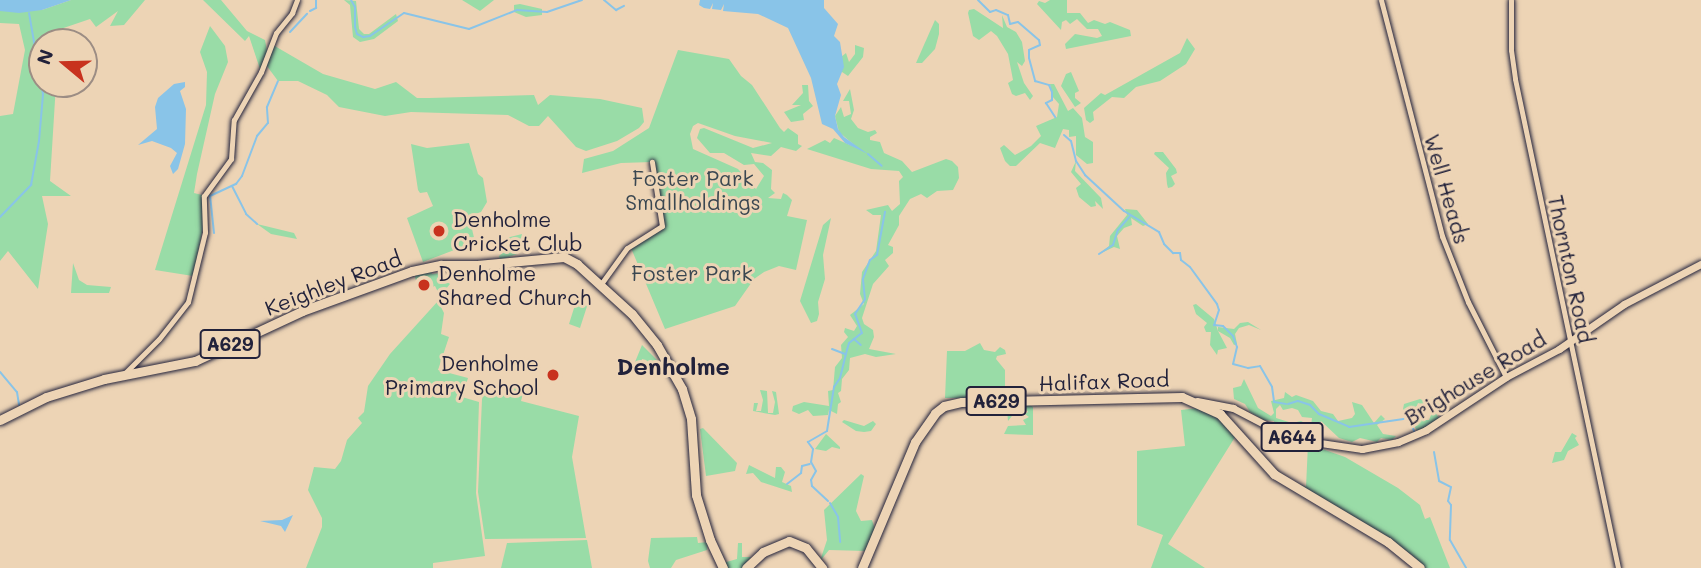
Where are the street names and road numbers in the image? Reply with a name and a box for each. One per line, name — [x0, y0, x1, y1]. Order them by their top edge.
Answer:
street label: Well Heads — [1419, 131, 1475, 247]
street label: Thornton Road — [1543, 193, 1599, 345]
street label: Keighley Road — [261, 245, 405, 321]
street label: Brighouse Road — [1400, 326, 1550, 430]
road number: A629 — [198, 328, 262, 360]
street label: Halifax Road — [1038, 366, 1170, 396]
road number: A629 — [964, 386, 1028, 416]
road number: A644 — [1260, 422, 1324, 452]

